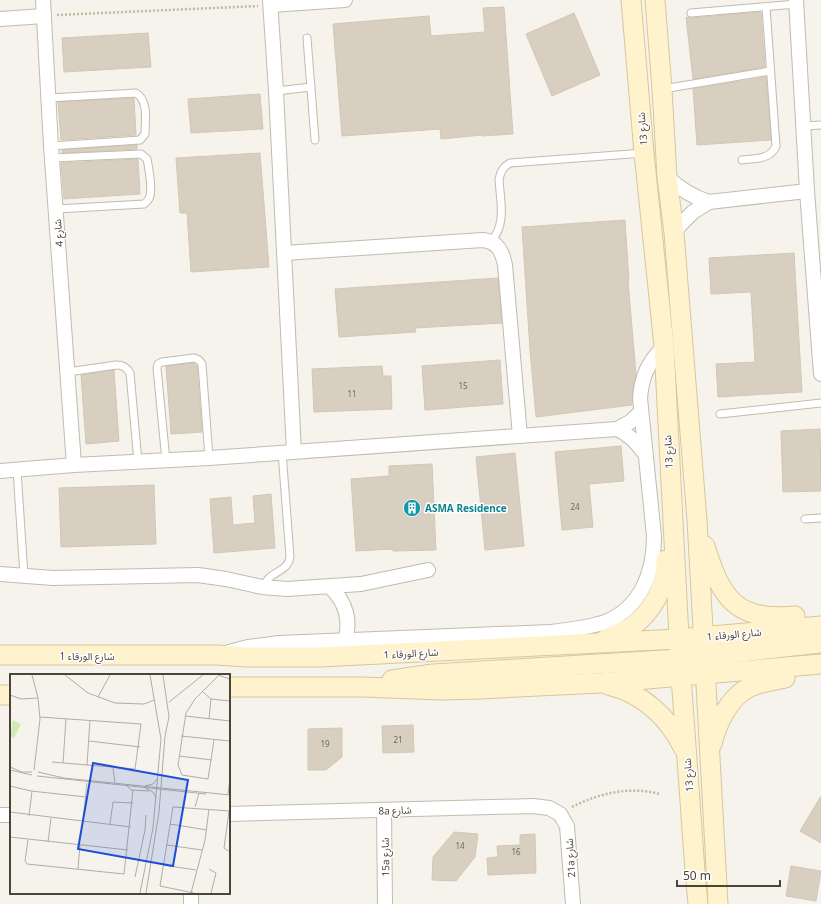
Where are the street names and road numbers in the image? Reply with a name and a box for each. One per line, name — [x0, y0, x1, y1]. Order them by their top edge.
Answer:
street label: شارع 13 — [634, 111, 651, 146]
street label: شارع 4 — [50, 218, 67, 247]
street label: شارع 13 — [660, 435, 677, 469]
street label: شارع الورقاء 1 — [706, 625, 762, 644]
street label: شارع الورقاء 1 — [383, 645, 439, 662]
street label: شارع الورقاء 1 — [60, 649, 115, 664]
street label: شارع 13 — [680, 758, 697, 792]
street label: 8a شارع — [378, 802, 412, 819]
street label: 15a شارع — [378, 837, 393, 877]
street label: 21a شارع — [562, 838, 579, 878]

